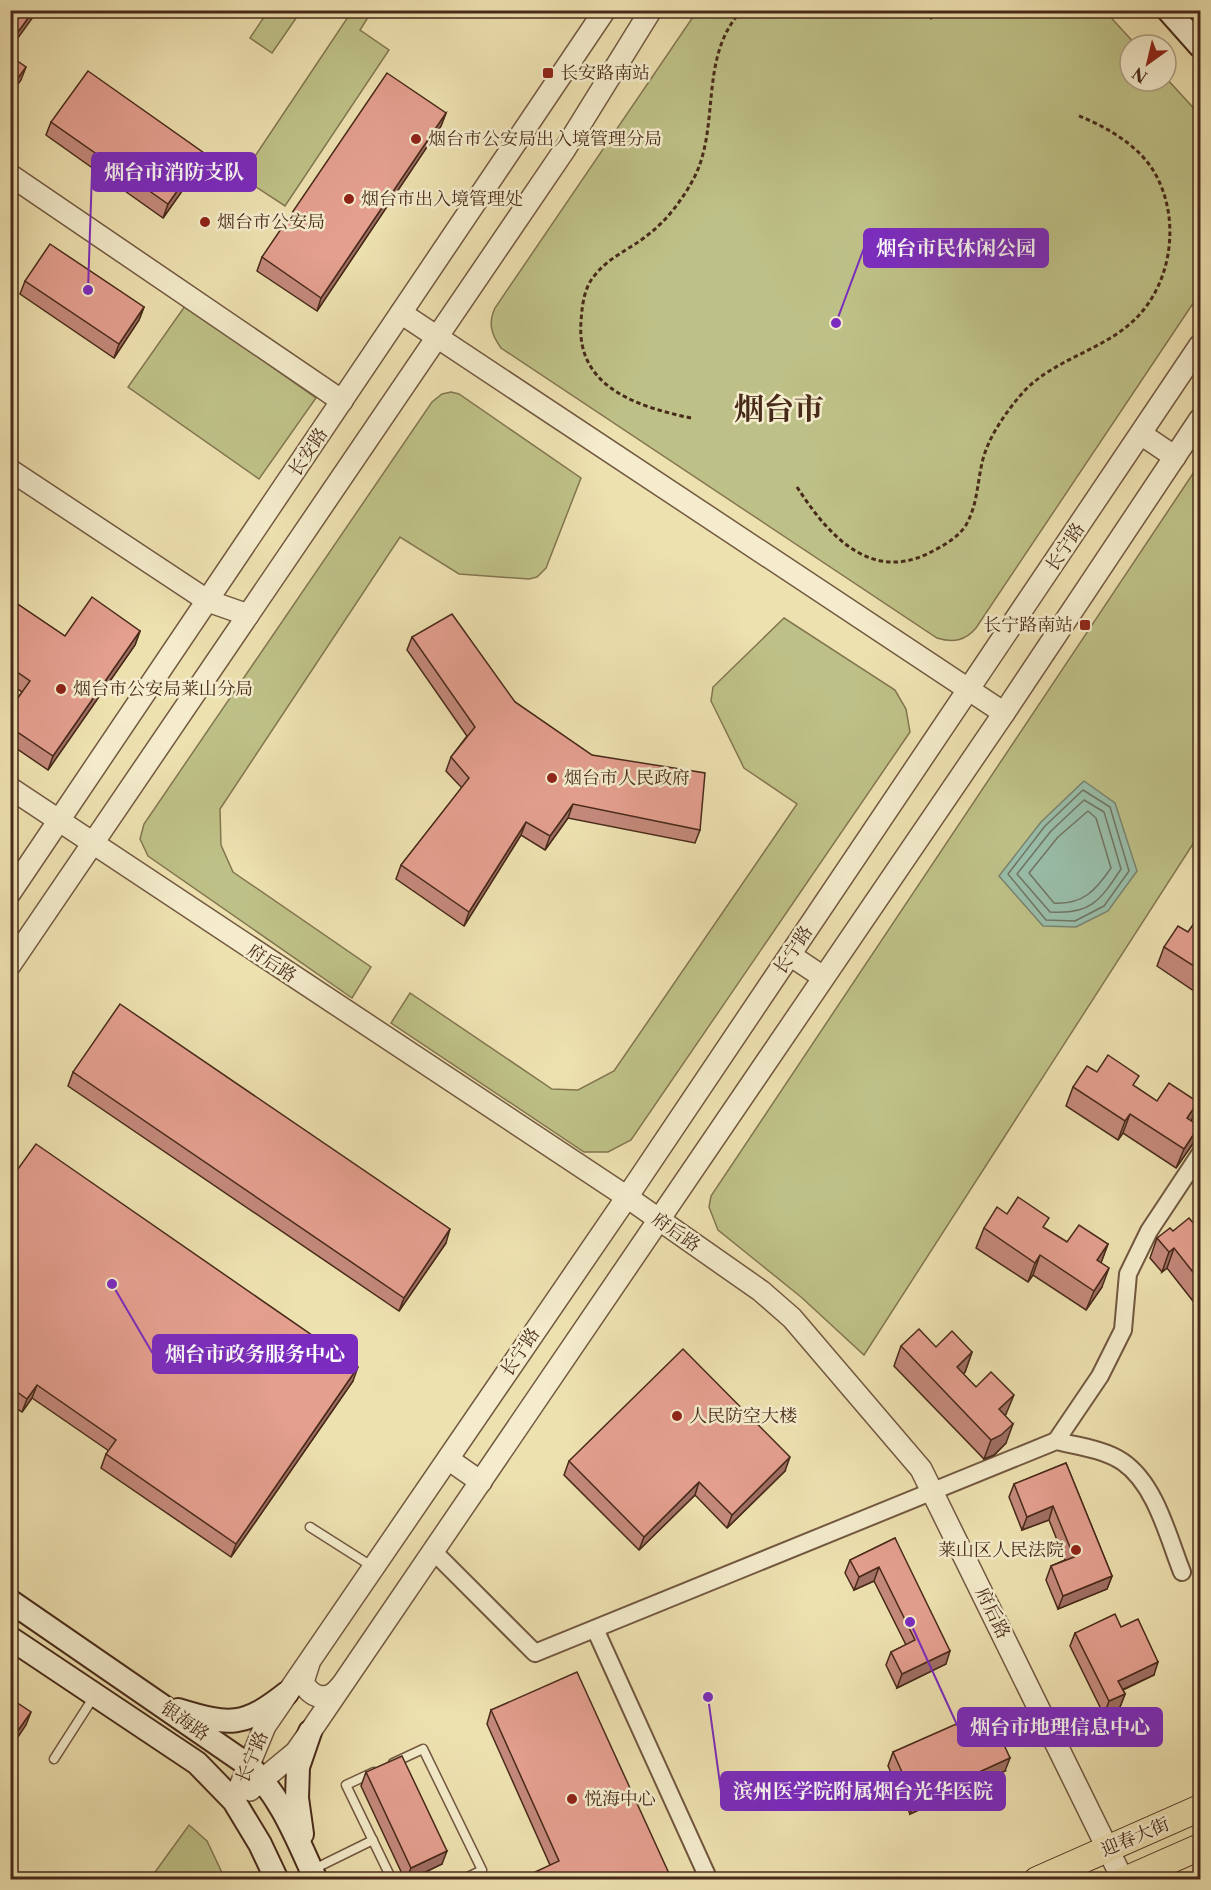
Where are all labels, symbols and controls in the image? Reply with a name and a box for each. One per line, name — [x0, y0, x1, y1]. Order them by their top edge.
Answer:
north arrow — [1118, 33, 1178, 93]
place label: 长安路南站 — [560, 62, 650, 84]
text: N — [1128, 63, 1151, 88]
marker: 长安路南站 — [541, 66, 555, 80]
place label: 烟台市公安局出入境管理分局 — [428, 128, 662, 150]
marker: 烟台市公安局出入境管理分局 — [409, 132, 423, 146]
callout: 烟台市消防支队 — [92, 153, 256, 191]
text: 烟台市消防支队 — [104, 160, 244, 184]
place label: 烟台市出入境管理处 — [361, 188, 523, 210]
marker: 烟台市出入境管理处 — [342, 192, 356, 206]
place label: 烟台市公安局 — [217, 211, 325, 233]
marker: 烟台市公安局 — [198, 215, 212, 229]
callout: 烟台市民休闲公园 — [864, 229, 1048, 267]
text: 烟台市民休闲公园 — [876, 236, 1036, 260]
district label: 烟台市 — [734, 390, 824, 427]
street label: 长安路 — [284, 423, 332, 481]
street label: 长宁路 — [1041, 518, 1089, 576]
place label: 长宁路南站 — [983, 614, 1073, 636]
marker: 长宁路南站 — [1078, 618, 1092, 632]
place label: 烟台市公安局莱山分局 — [73, 678, 253, 700]
marker: 烟台市公安局莱山分局 — [54, 682, 68, 696]
place label: 烟台市人民政府 — [564, 767, 690, 789]
marker: 烟台市人民政府 — [545, 771, 559, 785]
street label: 长宁路 — [769, 921, 817, 979]
street label: 府后路 — [243, 939, 301, 987]
street label: 府后路 — [648, 1208, 704, 1256]
street label: 长宁路 — [496, 1323, 544, 1381]
callout: 烟台市政务服务中心 — [153, 1335, 357, 1373]
text: 烟台市政务服务中心 — [165, 1342, 345, 1366]
place label: 人民防空大楼 — [689, 1405, 797, 1427]
marker: 人民防空大楼 — [670, 1409, 684, 1423]
place label: 莱山区人民法院 — [938, 1539, 1064, 1561]
marker: 莱山区人民法院 — [1069, 1543, 1083, 1557]
street label: 府后路 — [971, 1584, 1015, 1642]
street label: 银海路 — [157, 1697, 213, 1745]
callout: 烟台市地理信息中心 — [958, 1708, 1162, 1746]
text: 烟台市地理信息中心 — [970, 1715, 1150, 1739]
street label: 长宁路 — [231, 1728, 273, 1786]
callout: 滨州医学院附属烟台光华医院 — [721, 1772, 1005, 1810]
text: 滨州医学院附属烟台光华医院 — [733, 1779, 993, 1803]
place label: 悦海中心 — [584, 1788, 656, 1810]
marker: 悦海中心 — [565, 1792, 579, 1806]
street label: 迎春大街 — [1098, 1813, 1172, 1861]

